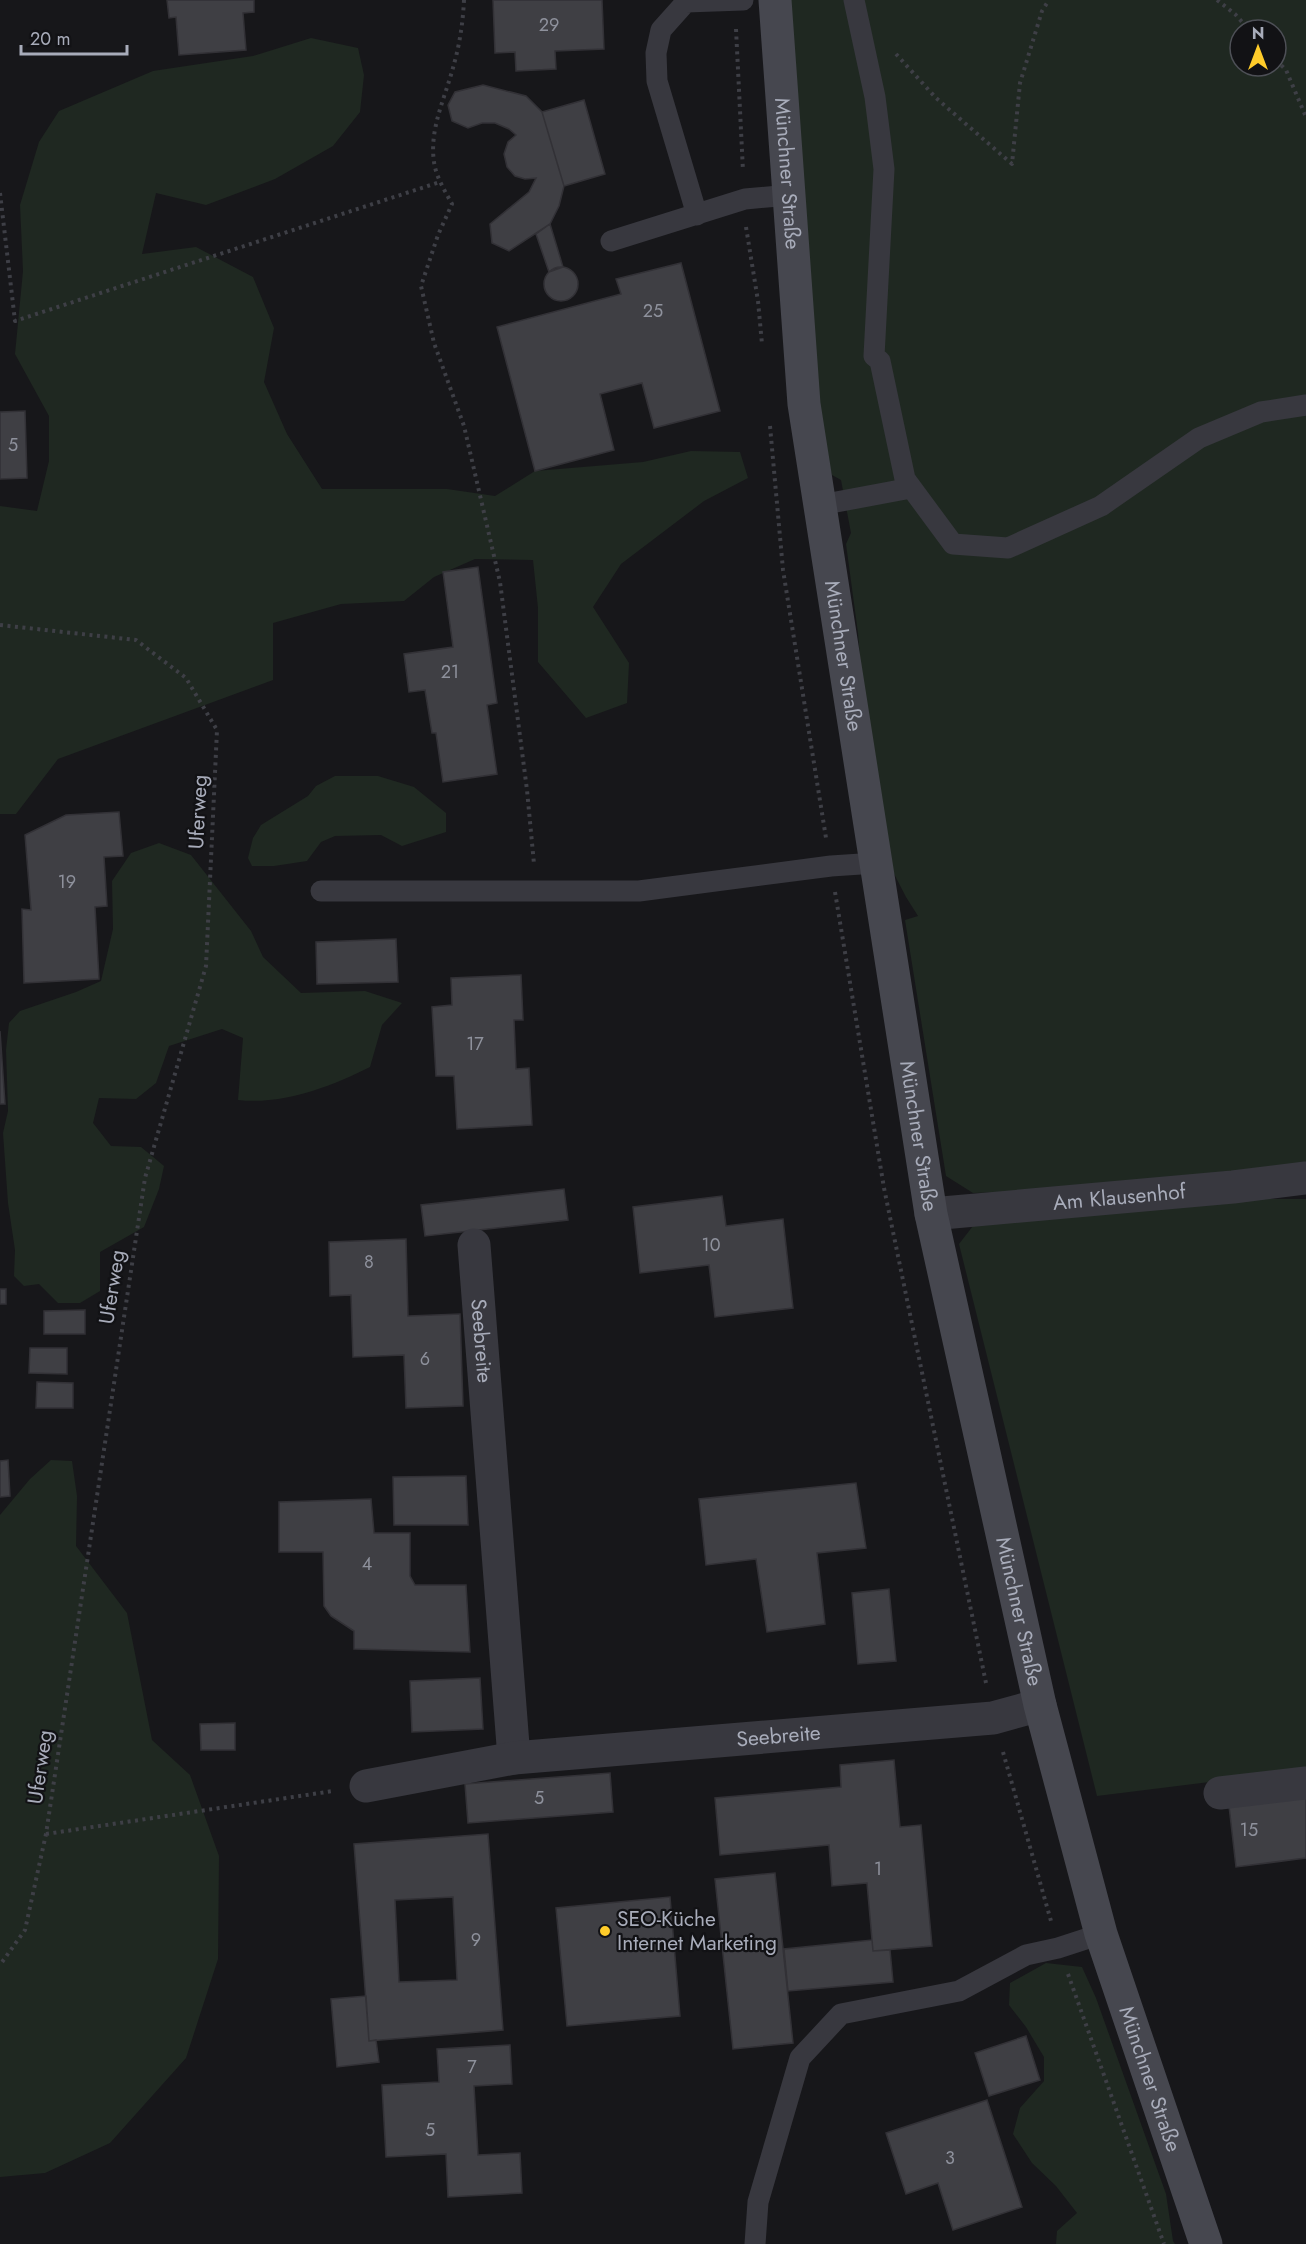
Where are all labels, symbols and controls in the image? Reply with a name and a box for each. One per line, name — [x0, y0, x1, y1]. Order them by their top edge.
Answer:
house number: 29 — [539, 12, 559, 38]
scale bar — [21, 18, 128, 56]
north arrow — [1228, 18, 1288, 78]
text: N — [1252, 22, 1264, 45]
text: 20 m — [30, 26, 70, 52]
street label: Münchner Straße — [767, 97, 808, 251]
house number: 25 — [643, 298, 663, 324]
house number: 5 — [8, 432, 18, 458]
street label: Münchner Straße — [817, 578, 870, 734]
house number: 21 — [441, 659, 459, 685]
street label: Uferweg — [181, 774, 215, 850]
house number: 19 — [58, 869, 76, 895]
house number: 17 — [466, 1031, 484, 1057]
street label: Münchner Straße — [892, 1059, 945, 1214]
street label: Am Klausenhof — [1052, 1176, 1188, 1218]
house number: 10 — [702, 1232, 721, 1258]
street label: Uferweg — [91, 1248, 133, 1326]
house number: 8 — [364, 1249, 374, 1275]
street label: Seebreite — [463, 1298, 500, 1384]
house number: 6 — [420, 1346, 430, 1372]
street label: Münchner Straße — [988, 1534, 1050, 1689]
house number: 4 — [362, 1551, 372, 1577]
street label: Seebreite — [735, 1717, 822, 1754]
street label: Uferweg — [20, 1728, 60, 1806]
house number: 5 — [534, 1785, 544, 1811]
house number: 15 — [1240, 1817, 1258, 1843]
house number: 1 — [874, 1856, 882, 1882]
place label: SEO-Küche Internet Marketing — [617, 1904, 777, 1958]
marker: SEO-Küche Internet Marketing — [598, 1924, 612, 1938]
house number: 9 — [471, 1927, 481, 1953]
street label: Münchner Straße — [1112, 2002, 1189, 2156]
house number: 7 — [467, 2054, 477, 2080]
house number: 5 — [425, 2117, 435, 2143]
house number: 3 — [945, 2145, 955, 2171]

